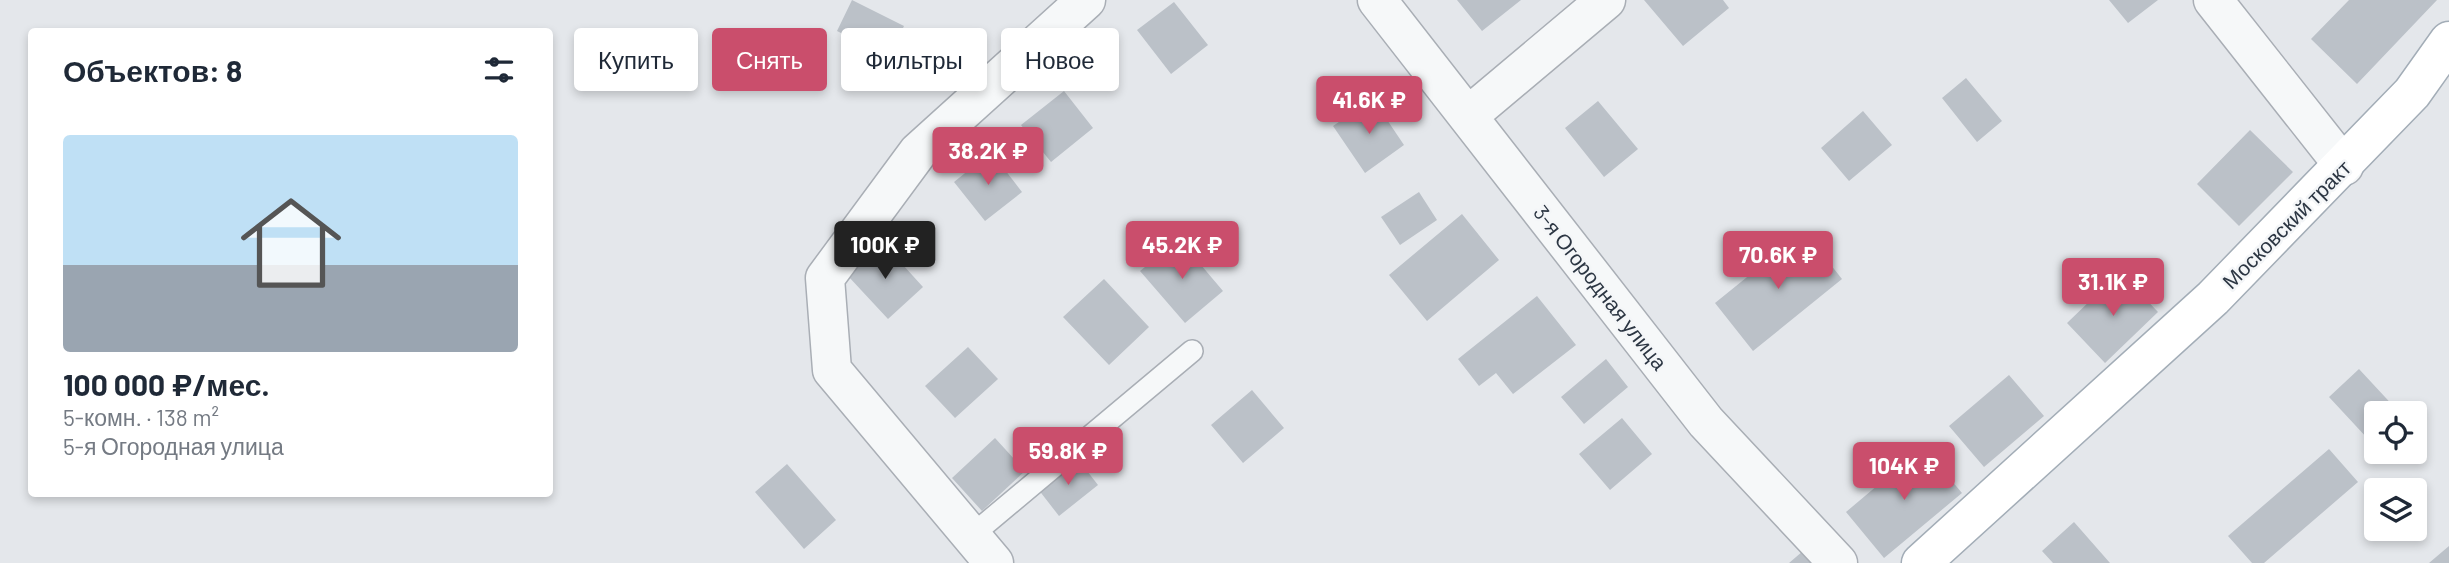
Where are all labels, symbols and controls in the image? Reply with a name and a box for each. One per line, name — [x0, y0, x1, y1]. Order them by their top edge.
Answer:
chip: Купить — [574, 28, 698, 91]
chip: Снять — [712, 28, 827, 91]
chip: Фильтры — [841, 28, 987, 91]
chip: Новое — [1001, 28, 1119, 91]
icon: filters — [480, 51, 518, 89]
text: Объектов: 8 — [63, 52, 242, 88]
pin: 41.6K ₽ — [1304, 76, 1434, 136]
text: 41.6K ₽ — [1332, 85, 1406, 113]
pin: 38.2K ₽ — [923, 128, 1053, 187]
text: 38.2K ₽ — [948, 136, 1028, 164]
street label: Московский тракт — [2217, 154, 2356, 293]
icon: home — [228, 180, 354, 306]
street label: 3-я Огородная улица — [1529, 200, 1673, 374]
pin: 100K ₽ — [828, 222, 942, 281]
pin: 45.2K ₽ — [1117, 222, 1247, 281]
text: 100K ₽ — [850, 230, 920, 258]
text: 45.2K ₽ — [1142, 230, 1222, 258]
pin: 70.6K ₽ — [1713, 232, 1843, 291]
text: 70.6K ₽ — [1739, 240, 1817, 268]
pin: 31.1K ₽ — [2048, 258, 2178, 318]
text: 31.1K ₽ — [2078, 267, 2148, 295]
text: 100 000 ₽/мес. — [63, 366, 270, 402]
map controls — [2364, 401, 2427, 541]
button: locate — [2364, 401, 2427, 464]
text: 5-комн. · 138 m² — [63, 403, 219, 431]
pin: 59.8K ₽ — [1003, 428, 1133, 487]
text: 5-я Огородная улица — [63, 432, 284, 460]
text: 59.8K ₽ — [1029, 436, 1107, 464]
pin: 104K ₽ — [1847, 442, 1961, 502]
text: 104K ₽ — [1869, 451, 1939, 479]
button: layers — [2364, 478, 2427, 541]

